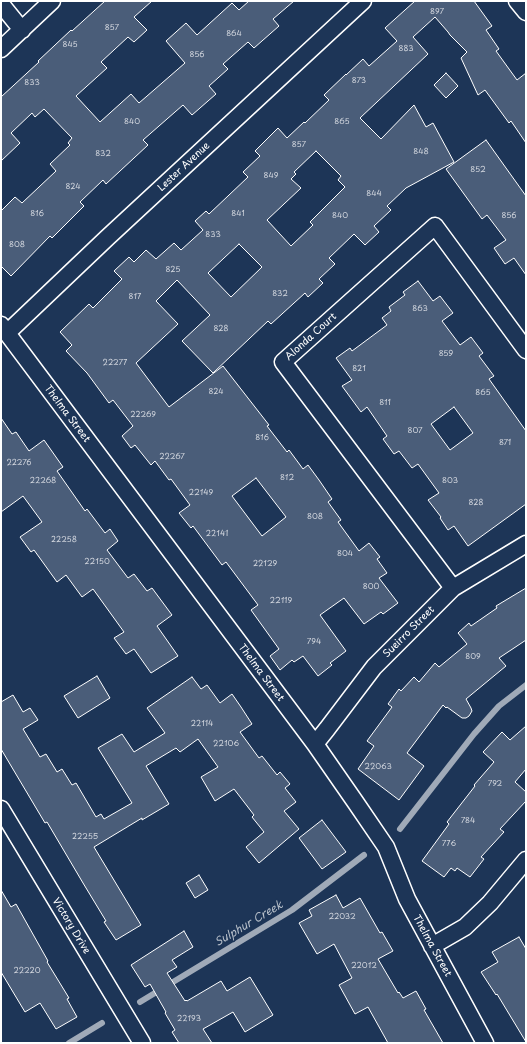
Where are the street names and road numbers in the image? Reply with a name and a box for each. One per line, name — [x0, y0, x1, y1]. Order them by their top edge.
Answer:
street label: Lester Avenue — [155, 140, 213, 194]
street label: Alonda Court — [283, 311, 339, 363]
street label: Thelma Street — [42, 383, 92, 445]
street label: Sueirro Street — [381, 604, 437, 660]
street label: Thelma Street — [236, 642, 286, 704]
street label: Victory Drive — [50, 896, 92, 956]
street label: Thelma Street — [410, 913, 454, 979]

